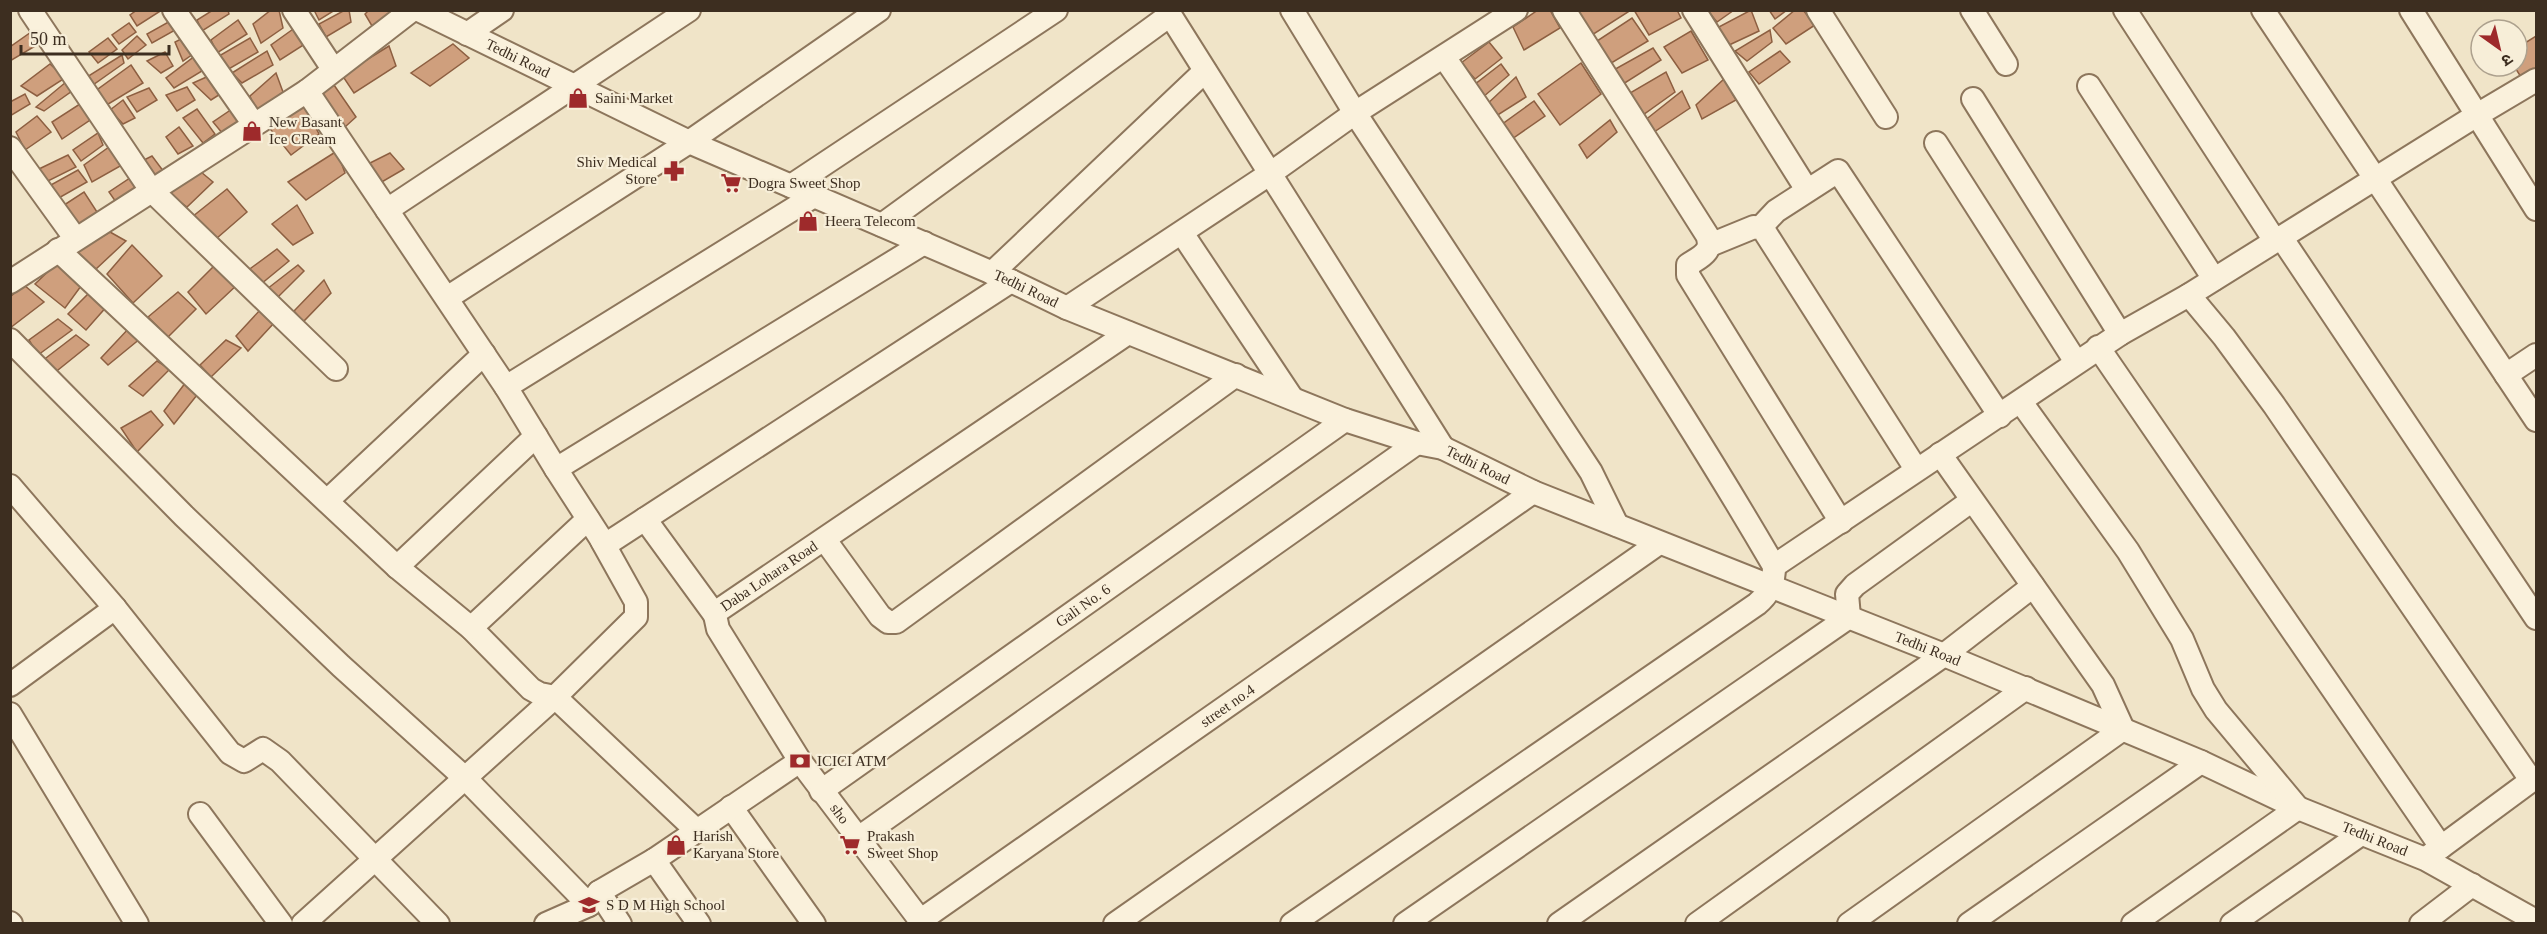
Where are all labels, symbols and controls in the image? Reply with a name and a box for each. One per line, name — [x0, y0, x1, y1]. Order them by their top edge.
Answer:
scale bar — [21, 18, 170, 56]
north arrow — [2469, 18, 2529, 78]
text: 50 m — [30, 29, 67, 49]
street label: Tedhi Road — [483, 36, 553, 81]
text: उ — [2498, 50, 2516, 70]
shop icon: Saini Market — [566, 86, 590, 110]
place label: Saini Market — [595, 90, 674, 106]
place label: New Basant Ice CReam — [269, 114, 343, 147]
shop icon: New Basant Ice CReam — [240, 119, 264, 143]
place label: Shiv Medical Store — [577, 154, 657, 187]
pharmacy icon: Shiv Medical Store — [662, 159, 686, 183]
supermarket icon: Dogra Sweet Shop — [719, 171, 743, 195]
place label: Dogra Sweet Shop — [748, 175, 861, 191]
shop icon: Heera Telecom — [796, 209, 820, 233]
place label: Heera Telecom — [825, 213, 916, 229]
street label: Tedhi Road — [991, 267, 1061, 311]
street label: Tedhi Road — [1443, 443, 1513, 488]
street label: Daba Lohara Road — [718, 537, 821, 615]
street label: Gali No. 6 — [1053, 581, 1114, 630]
street label: Tedhi Road — [1893, 628, 1963, 669]
street label: street no.4 — [1197, 681, 1258, 730]
bank icon: ICICI ATM — [788, 749, 812, 773]
place label: ICICI ATM — [817, 753, 887, 769]
street label: sho — [827, 801, 852, 827]
street label: Tedhi Road — [2340, 818, 2410, 859]
place label: Harish Karyana Store — [693, 828, 780, 861]
place label: Prakash Sweet Shop — [867, 828, 938, 861]
shop icon: Harish Karyana Store — [664, 833, 688, 857]
supermarket icon: Prakash Sweet Shop — [838, 833, 862, 857]
school or university icon: S D M High School — [577, 893, 601, 917]
place label: S D M High School — [606, 897, 725, 913]

